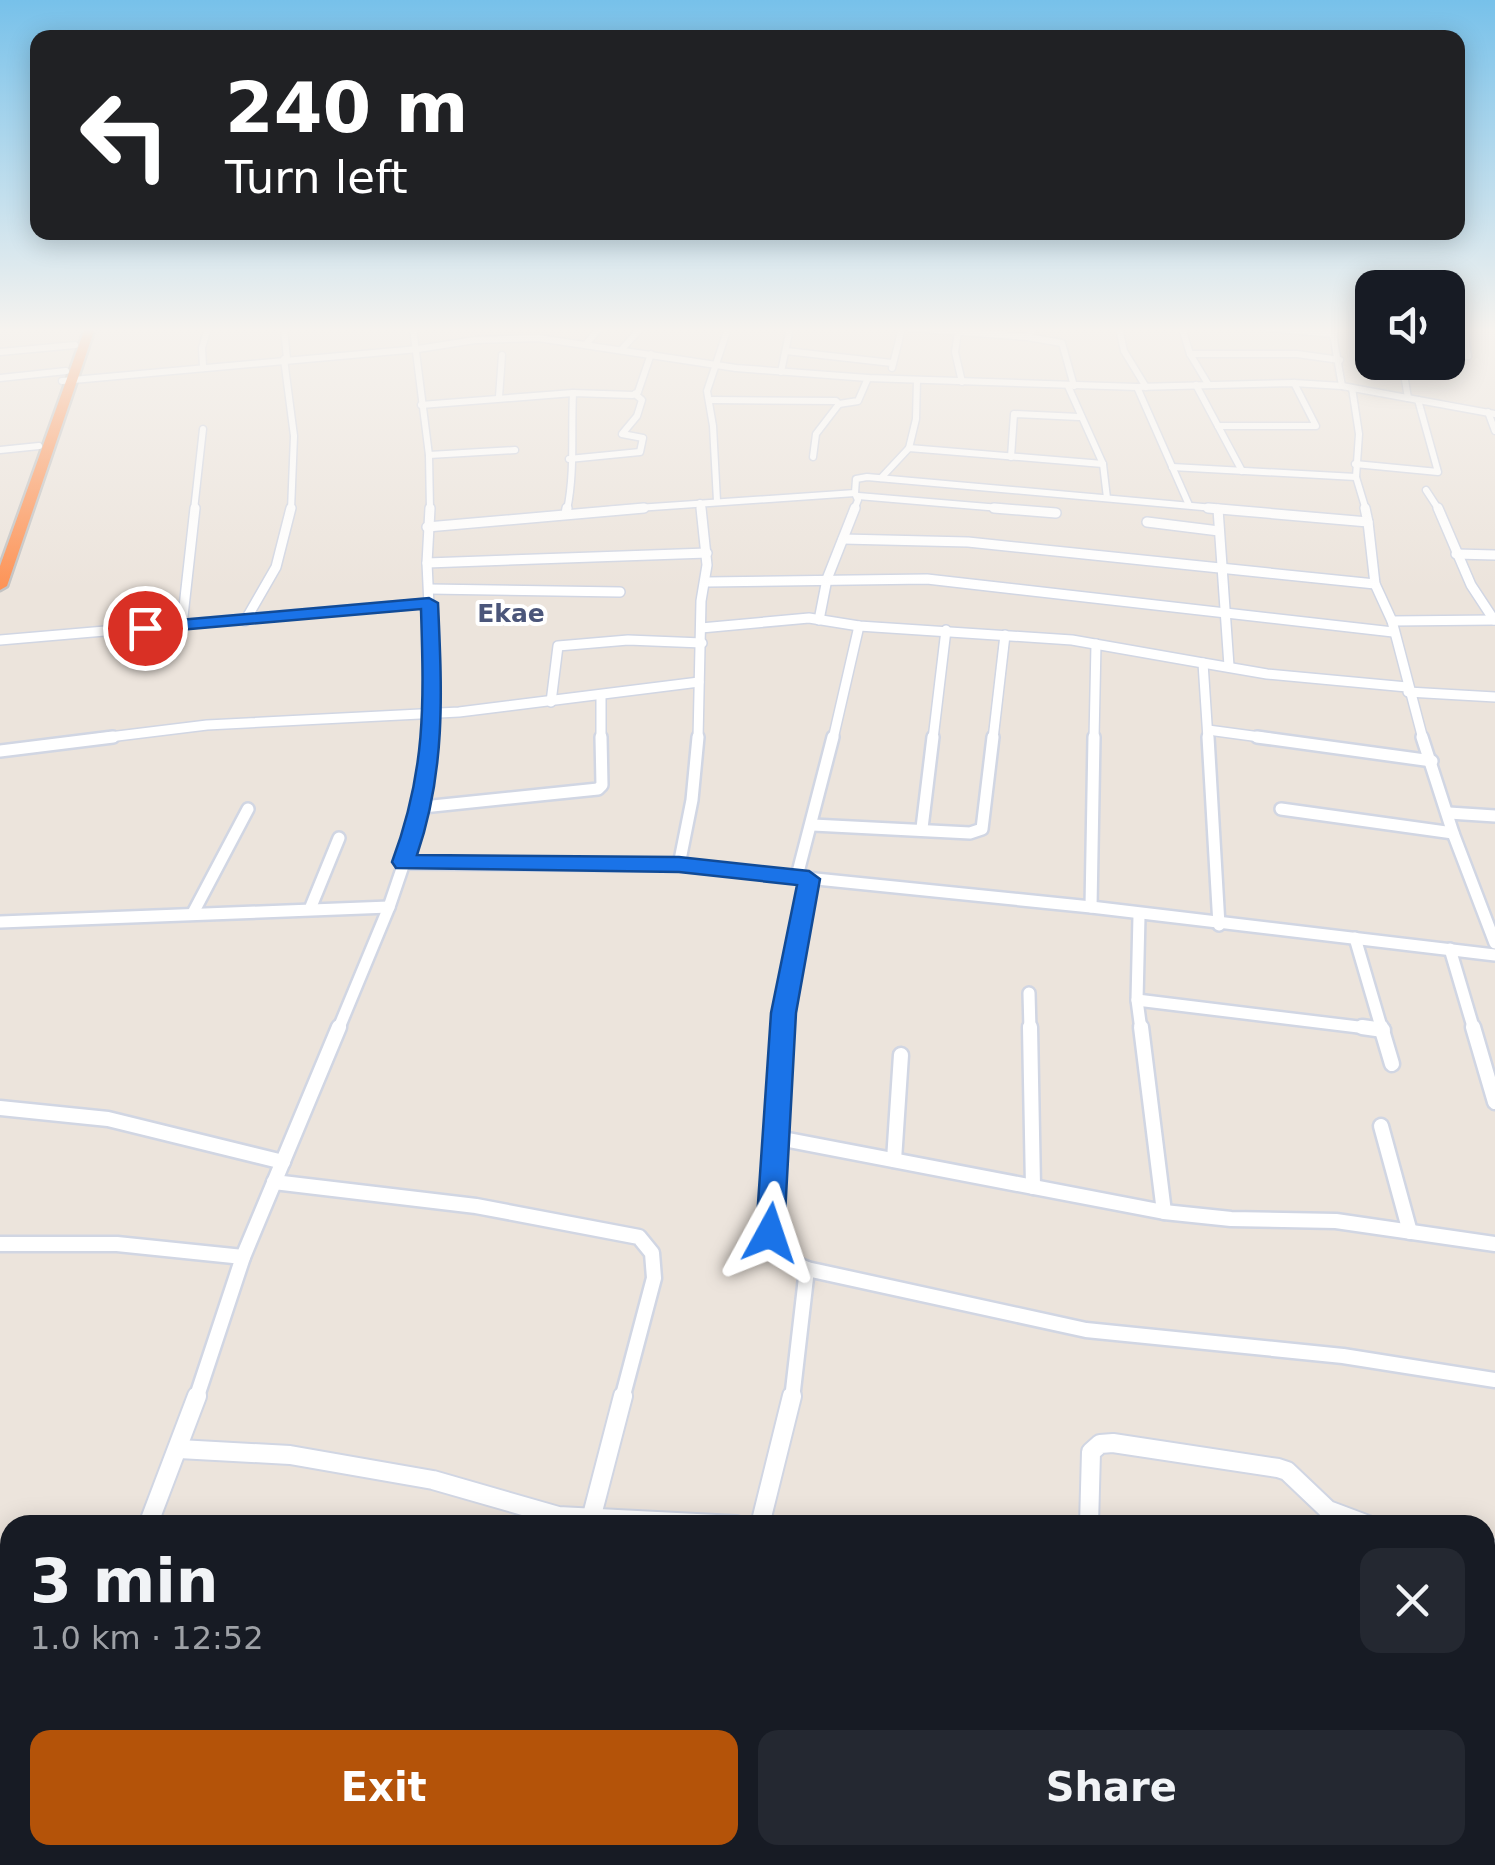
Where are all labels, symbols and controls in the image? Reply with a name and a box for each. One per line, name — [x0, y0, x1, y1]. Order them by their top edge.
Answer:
text: 240 m — [225, 67, 468, 149]
icon: left — [60, 70, 190, 200]
text: Turn left — [225, 151, 408, 204]
map controls — [1355, 270, 1465, 380]
button: sound — [1355, 270, 1465, 380]
pin — [103, 586, 188, 671]
district label: Ekae — [477, 599, 545, 628]
icon: arrive — [118, 601, 173, 656]
position arrow — [718, 1181, 822, 1285]
text: 3 min — [30, 1546, 218, 1616]
button: close — [1360, 1548, 1465, 1653]
text: 1.0 km · 12:52 — [30, 1619, 264, 1657]
button: Exit — [30, 1730, 738, 1845]
button: Share — [758, 1730, 1465, 1845]

